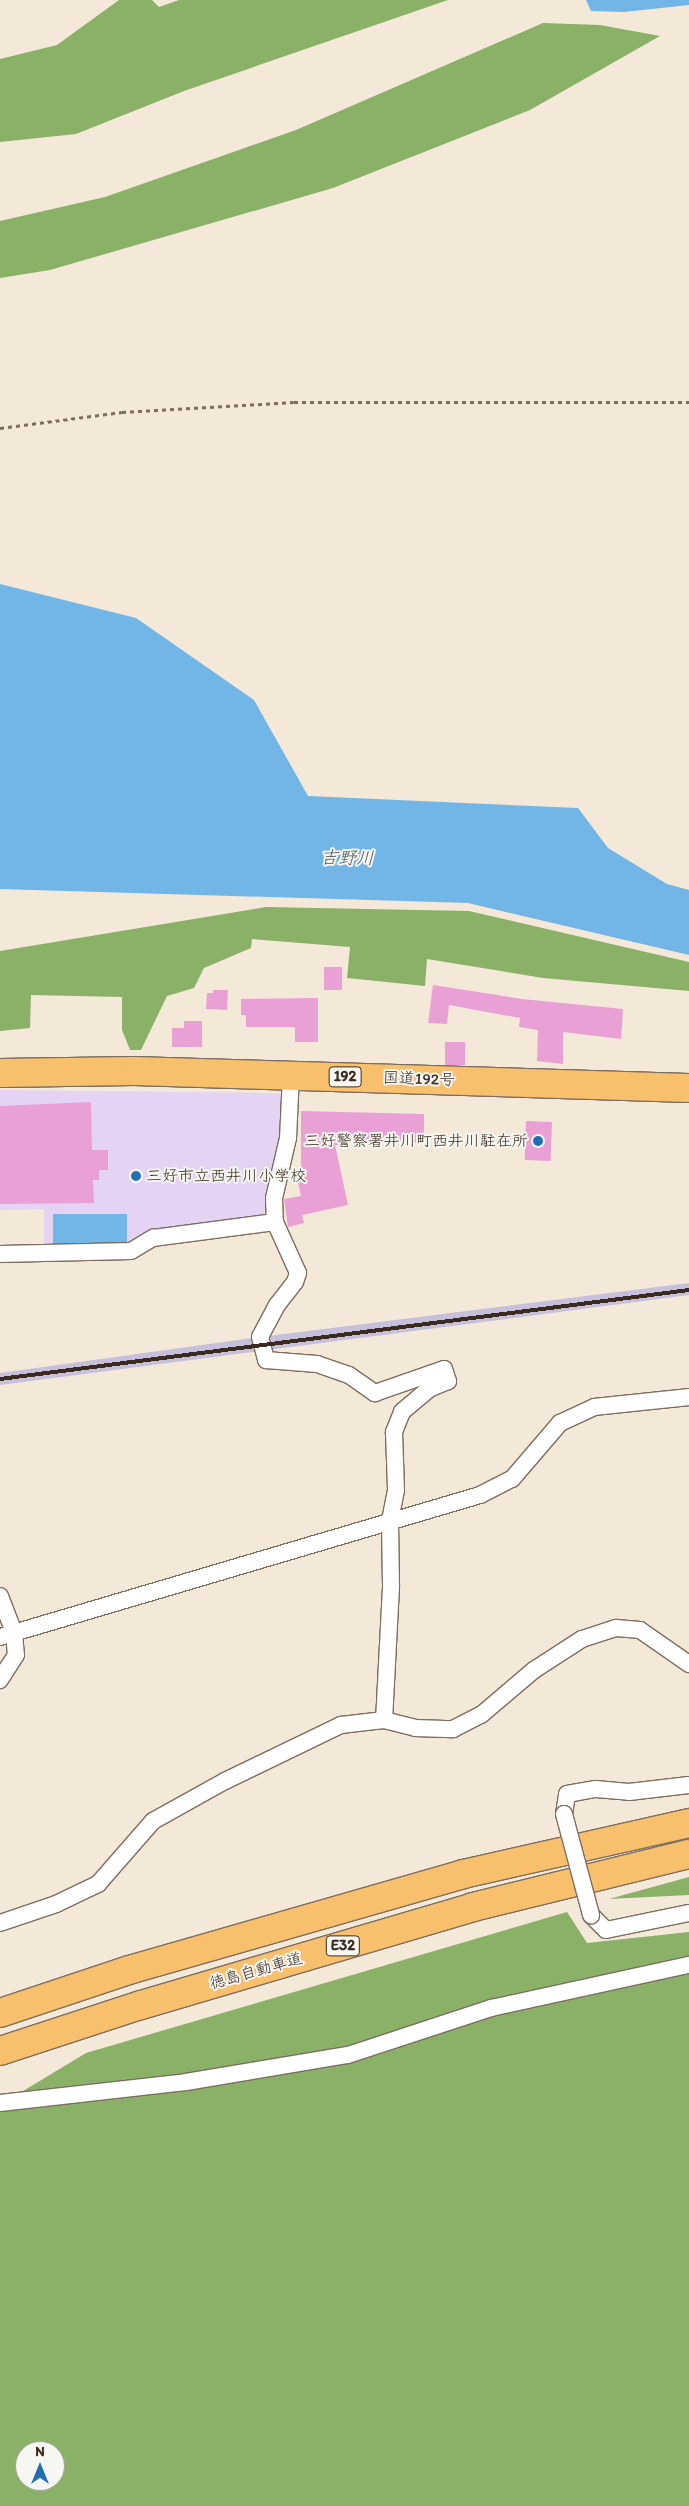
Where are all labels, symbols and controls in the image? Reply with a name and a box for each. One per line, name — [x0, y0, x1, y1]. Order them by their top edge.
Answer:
water label: 吉野川 — [320, 847, 374, 869]
road number: 192 — [328, 1064, 362, 1090]
street label: 国道192号 — [383, 1068, 455, 1090]
place label: 三好警察署井川町西井川駐在所 — [304, 1131, 528, 1151]
marker: 三好警察署井川町西井川駐在所 — [532, 1135, 544, 1147]
place label: 三好市立西井川小学校 — [146, 1166, 306, 1186]
marker: 三好市立西井川小学校 — [130, 1170, 142, 1182]
road number: E32 — [326, 1934, 360, 1958]
street label: 徳島自動車道 — [207, 1949, 305, 1993]
north arrow — [15, 2441, 65, 2491]
text: N — [35, 2443, 45, 2460]

